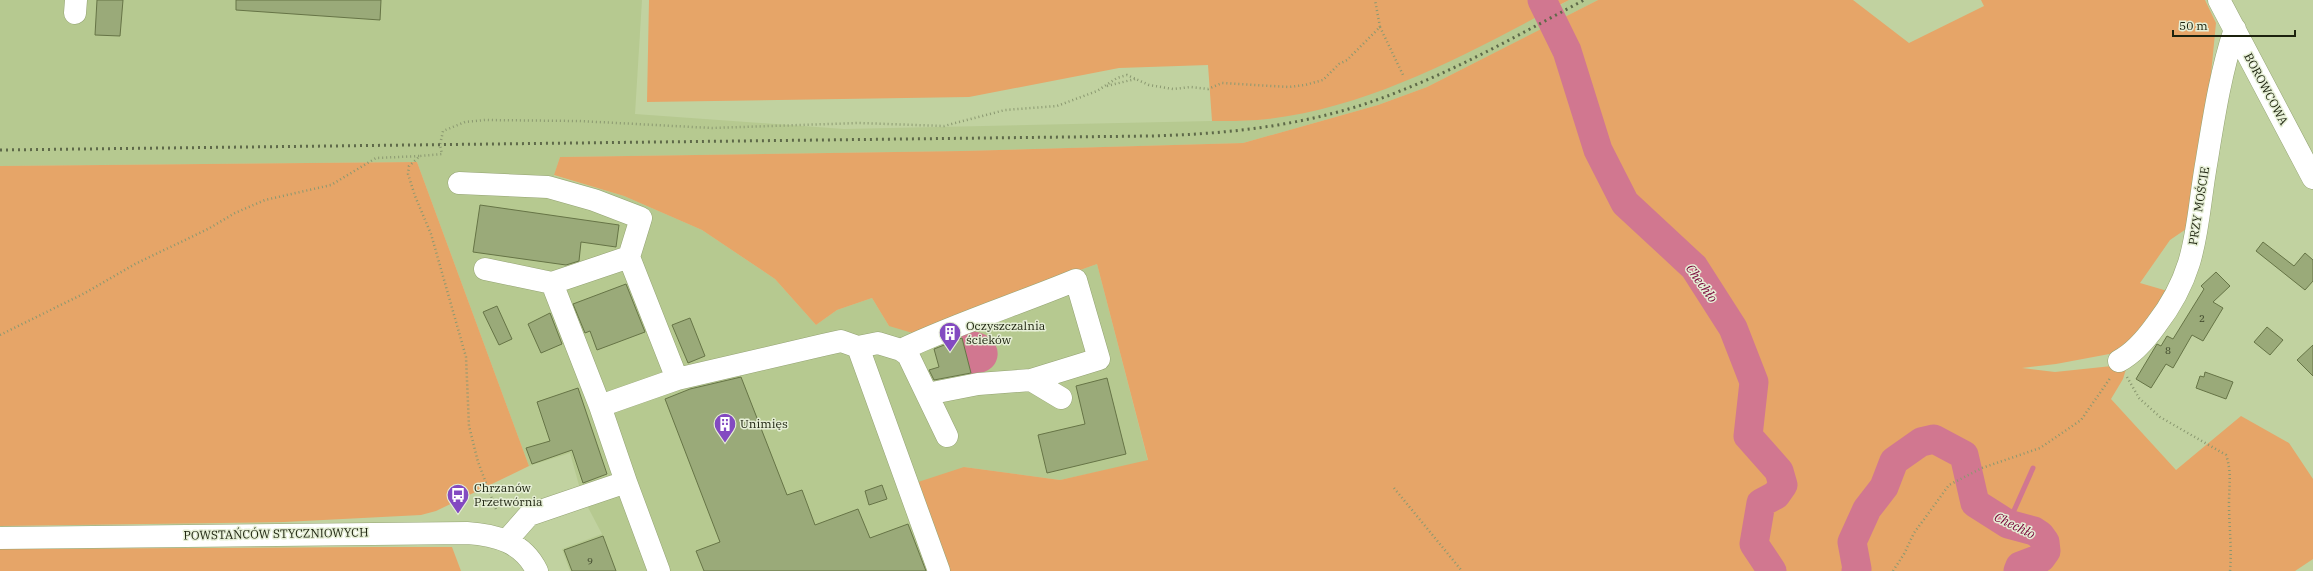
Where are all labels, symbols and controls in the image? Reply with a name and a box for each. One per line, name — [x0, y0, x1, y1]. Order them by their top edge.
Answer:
scale bar — [2173, 12, 2295, 38]
text: 50 m — [2179, 18, 2208, 33]
street label: BOROWCOWA — [2241, 50, 2292, 128]
street label: PRZY MOŚCIE — [2185, 166, 2212, 246]
water label: Chechło — [1682, 261, 1721, 306]
house number: 2 — [2199, 312, 2205, 325]
place label: Oczyszczalnia ścieków — [966, 318, 1046, 347]
building icon: Oczyszczalnia ścieków — [937, 320, 963, 353]
house number: 8 — [2165, 344, 2171, 357]
building icon: Unimięs — [712, 411, 738, 444]
place label: Unimięs — [740, 416, 788, 431]
place label: Chrzanów Przetwórnia — [474, 480, 543, 509]
bus stop icon: Chrzanów Przetwórnia — [445, 482, 471, 515]
water label: Chechło — [1991, 508, 2038, 543]
street label: POWSTAŃCÓW STYCZNIOWYCH — [183, 524, 369, 543]
house number: 9 — [587, 555, 593, 568]

